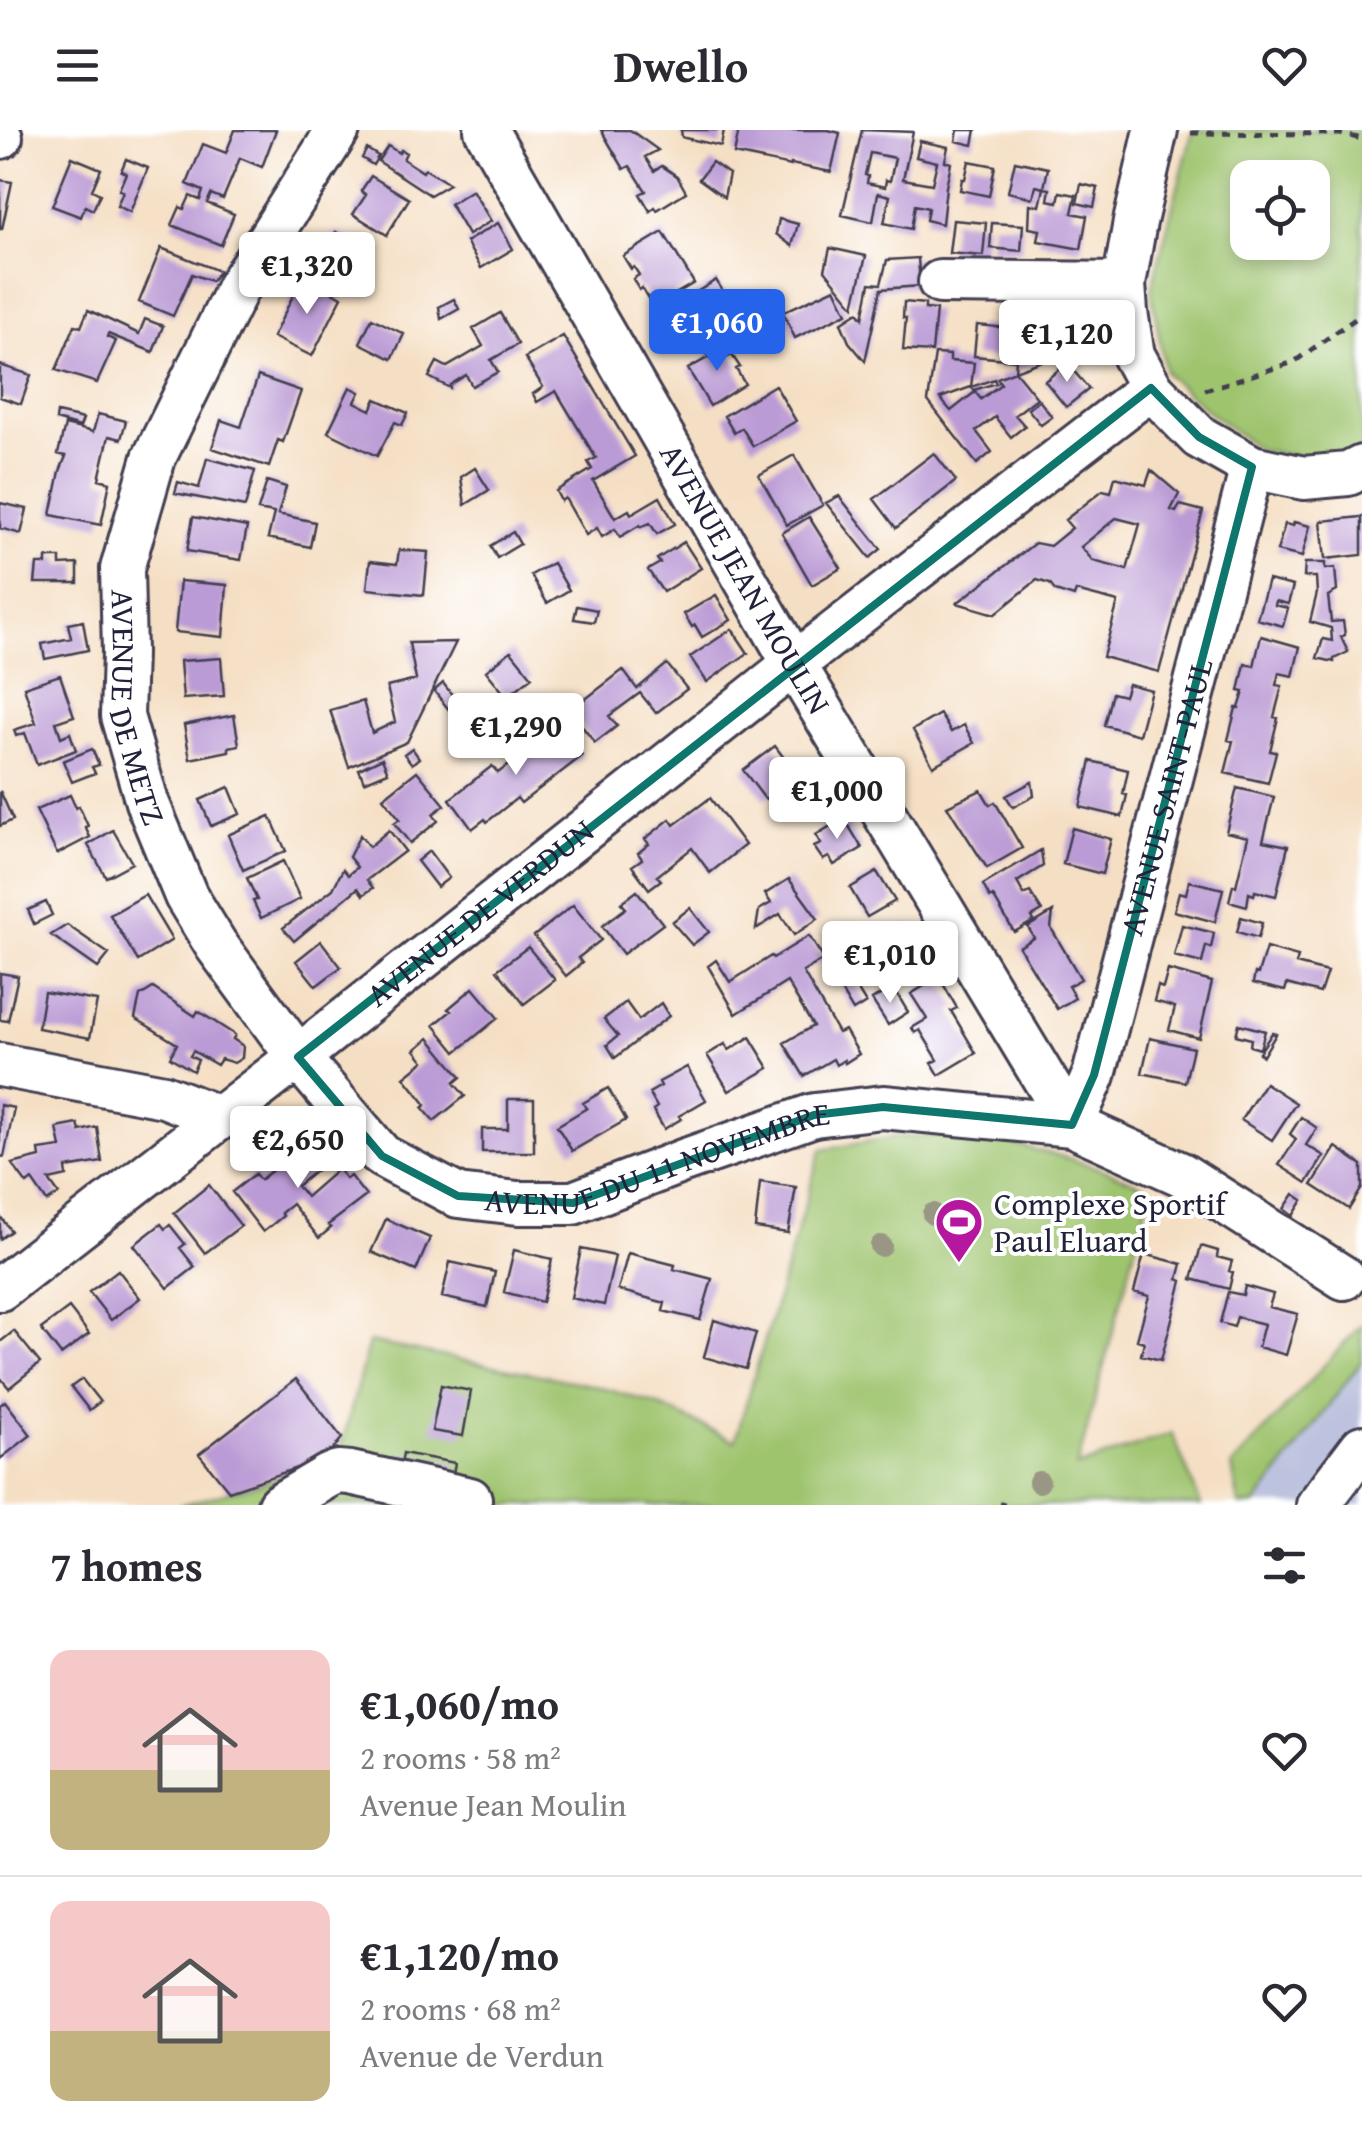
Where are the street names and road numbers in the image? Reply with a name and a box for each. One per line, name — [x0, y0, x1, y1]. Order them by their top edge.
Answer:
street label: AVENUE JEAN MOULIN — [648, 434, 843, 723]
street label: AVENUE DE METZ — [98, 589, 178, 832]
street label: AVENUE SAINT-PAUL — [1107, 653, 1224, 940]
street label: AVENUE DE VERDUN — [356, 807, 604, 1017]
street label: AVENUE DU 11 NOVEMBRE — [482, 1089, 832, 1226]

